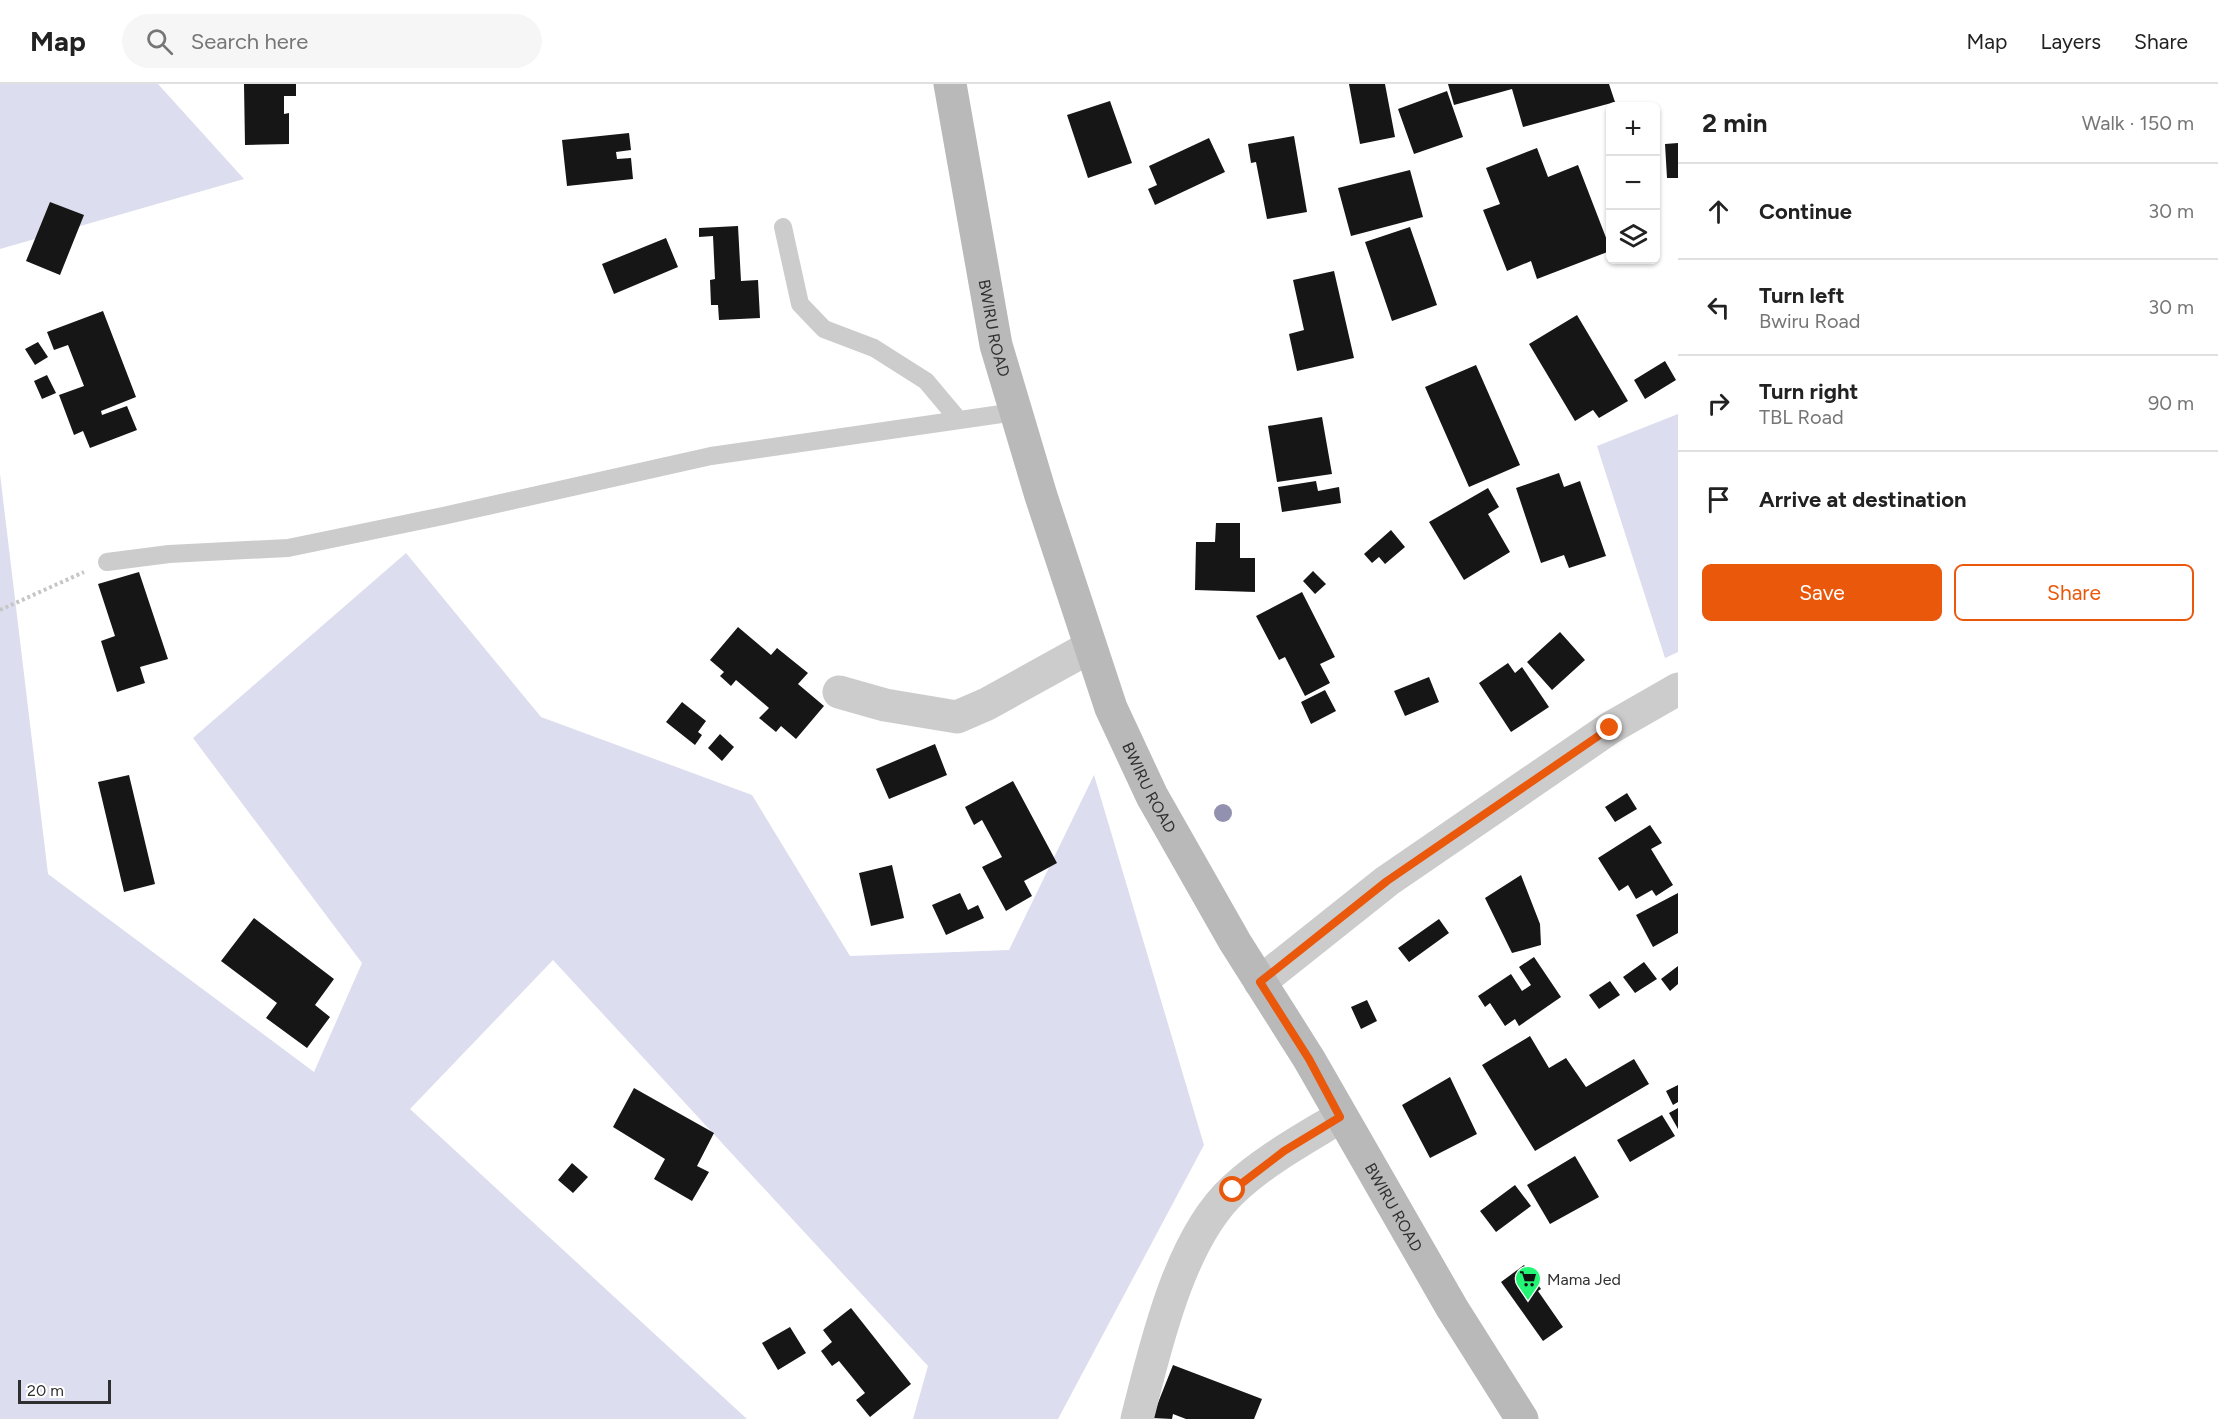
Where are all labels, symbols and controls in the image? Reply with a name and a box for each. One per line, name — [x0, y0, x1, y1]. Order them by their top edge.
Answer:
search box — [122, 14, 542, 68]
text: Map — [30, 24, 86, 58]
icon: search — [143, 25, 176, 58]
text: Search here — [191, 28, 308, 55]
text: Map — [1967, 29, 2007, 54]
text: Layers — [2040, 29, 2101, 54]
text: Share — [2134, 29, 2188, 54]
map controls — [1606, 102, 1660, 264]
button: + — [1606, 102, 1660, 156]
text: 2 min — [1702, 107, 1768, 139]
text: Walk · 150 m — [2082, 111, 2194, 135]
button: − — [1606, 156, 1660, 210]
icon: ahead — [1702, 195, 1735, 228]
text: Continue — [1759, 198, 1852, 225]
text: 30 m — [2148, 199, 2194, 223]
button: layers — [1606, 210, 1660, 264]
street label: BWIRU ROAD — [975, 278, 1014, 379]
text: Turn left — [1759, 282, 1845, 309]
icon: left — [1702, 291, 1735, 324]
text: 30 m — [2148, 295, 2194, 319]
text: Bwiru Road — [1759, 309, 1860, 333]
text: Turn right — [1759, 378, 1858, 405]
icon: right — [1702, 387, 1735, 420]
text: 90 m — [2148, 391, 2194, 415]
text: TBL Road — [1759, 405, 1844, 429]
icon: arrive — [1702, 483, 1735, 516]
text: Arrive at destination — [1759, 486, 1967, 513]
button: Save — [1702, 564, 1942, 621]
button: Share — [1954, 564, 2194, 621]
route end — [1596, 714, 1622, 740]
street label: BWIRU ROAD — [1118, 739, 1180, 836]
street label: BWIRU ROAD — [1361, 1160, 1426, 1255]
route start — [1219, 1176, 1245, 1202]
supermarket icon: Mama Jed — [1513, 1264, 1543, 1302]
place label: Mama Jed — [1547, 1270, 1621, 1289]
scale bar — [18, 1377, 111, 1404]
text: 20 m — [27, 1381, 64, 1400]

